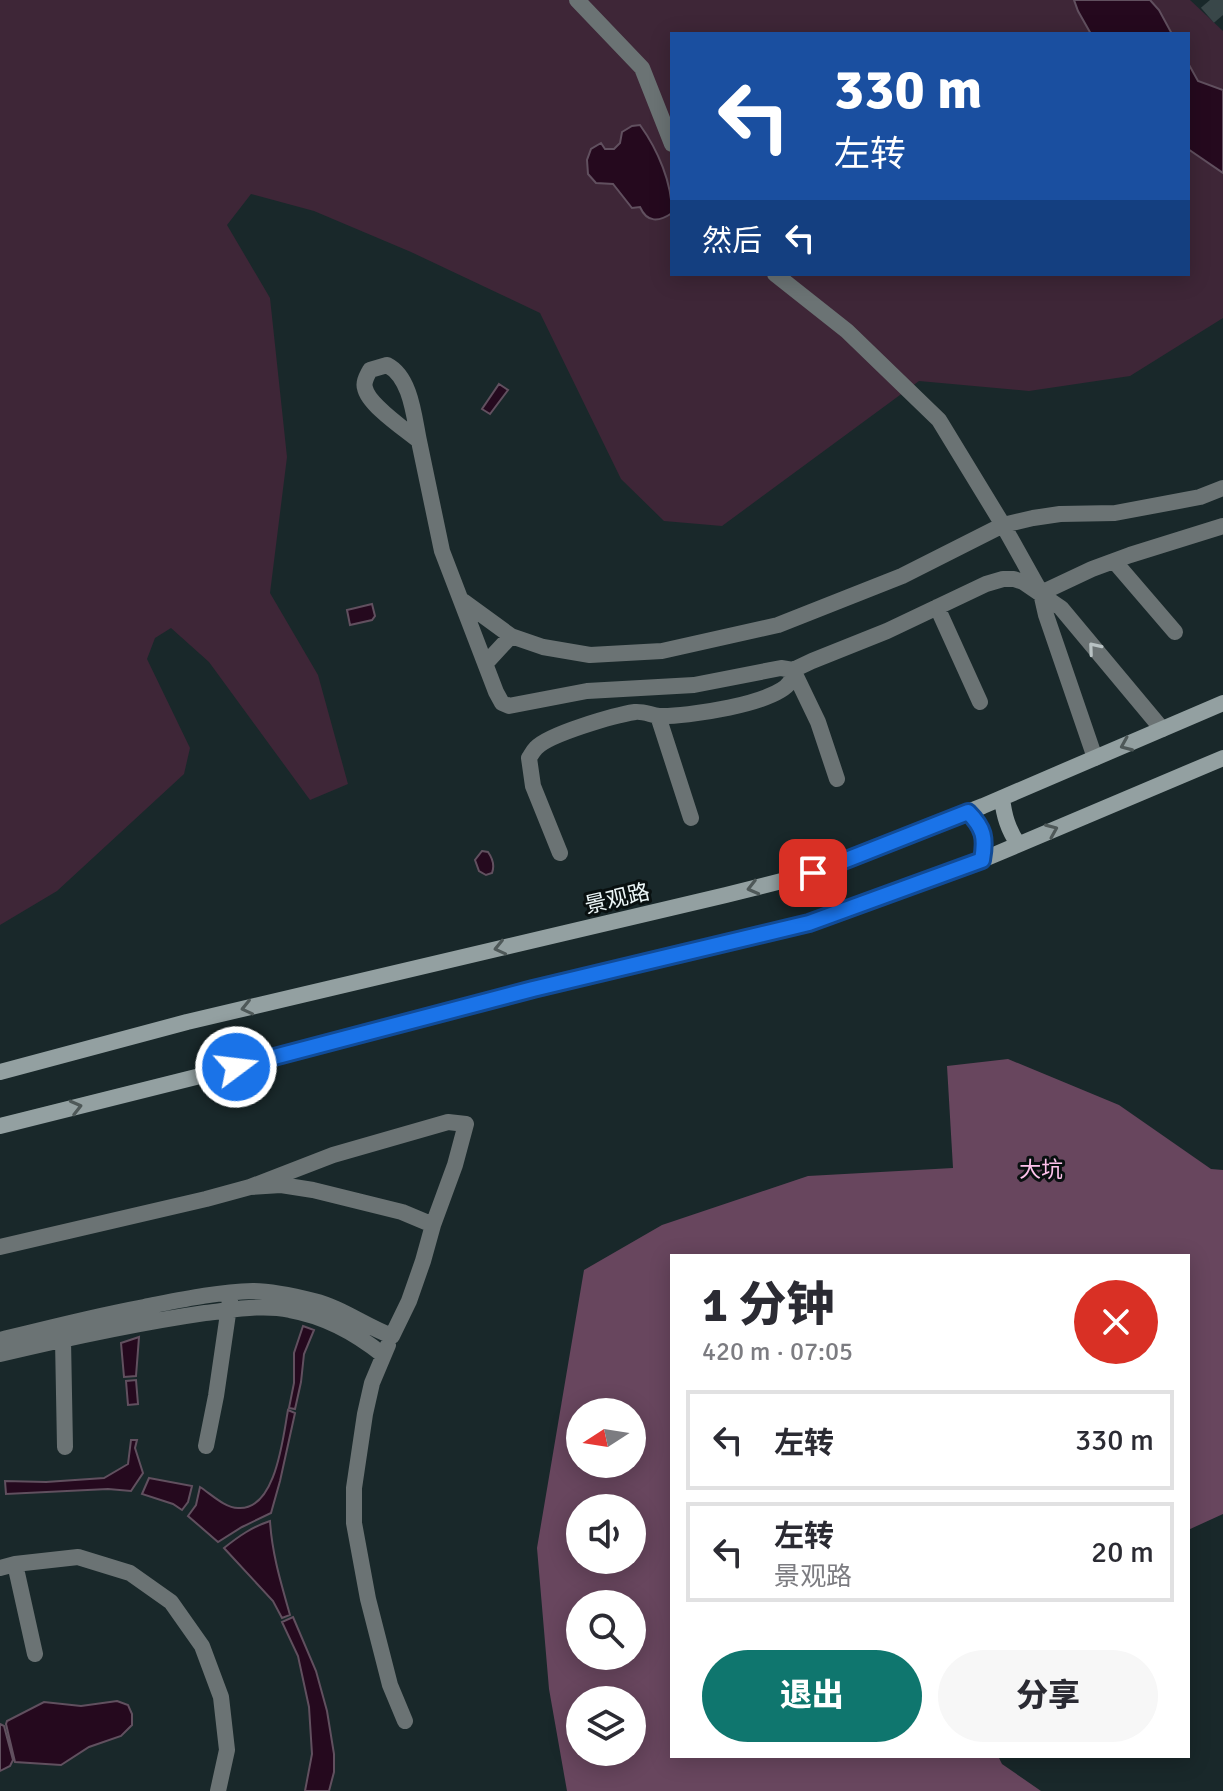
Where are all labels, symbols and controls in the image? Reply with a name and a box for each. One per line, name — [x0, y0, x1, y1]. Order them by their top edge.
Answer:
text: 330 m — [834, 55, 982, 124]
icon: left — [702, 64, 806, 168]
text: 左转 — [834, 132, 906, 177]
icon: left — [778, 216, 822, 260]
text: 然后 — [702, 223, 762, 260]
one-way arrow — [1089, 643, 1104, 657]
one-way arrow — [1120, 735, 1134, 751]
one-way arrow — [1043, 823, 1058, 839]
pin — [779, 839, 847, 907]
icon: arrive — [791, 851, 835, 895]
street label: 景观路 — [582, 878, 652, 919]
one-way arrow — [746, 879, 760, 896]
one-way arrow — [494, 939, 507, 956]
one-way arrow — [240, 999, 254, 1016]
position arrow — [194, 1025, 278, 1109]
one-way arrow — [68, 1099, 82, 1116]
park label: 大坑 — [1019, 1156, 1063, 1183]
text: 1 分钟 — [702, 1276, 834, 1335]
button: close — [1074, 1280, 1158, 1364]
text: 420 m · 07:05 — [702, 1336, 853, 1368]
north arrow — [566, 1398, 646, 1478]
map controls — [566, 1398, 646, 1766]
icon: left — [706, 1418, 750, 1462]
text: 330 m — [1075, 1422, 1154, 1459]
text: 左转 — [774, 1425, 834, 1462]
button: sound — [566, 1494, 646, 1574]
text: 左转 — [774, 1518, 834, 1555]
icon: left — [706, 1530, 750, 1574]
text: 20 m — [1091, 1534, 1154, 1571]
text: 景观路 — [774, 1561, 852, 1593]
button: search — [566, 1590, 646, 1670]
button: 退出 — [702, 1650, 922, 1742]
button: 分享 — [938, 1650, 1158, 1742]
button: layers — [566, 1686, 646, 1766]

